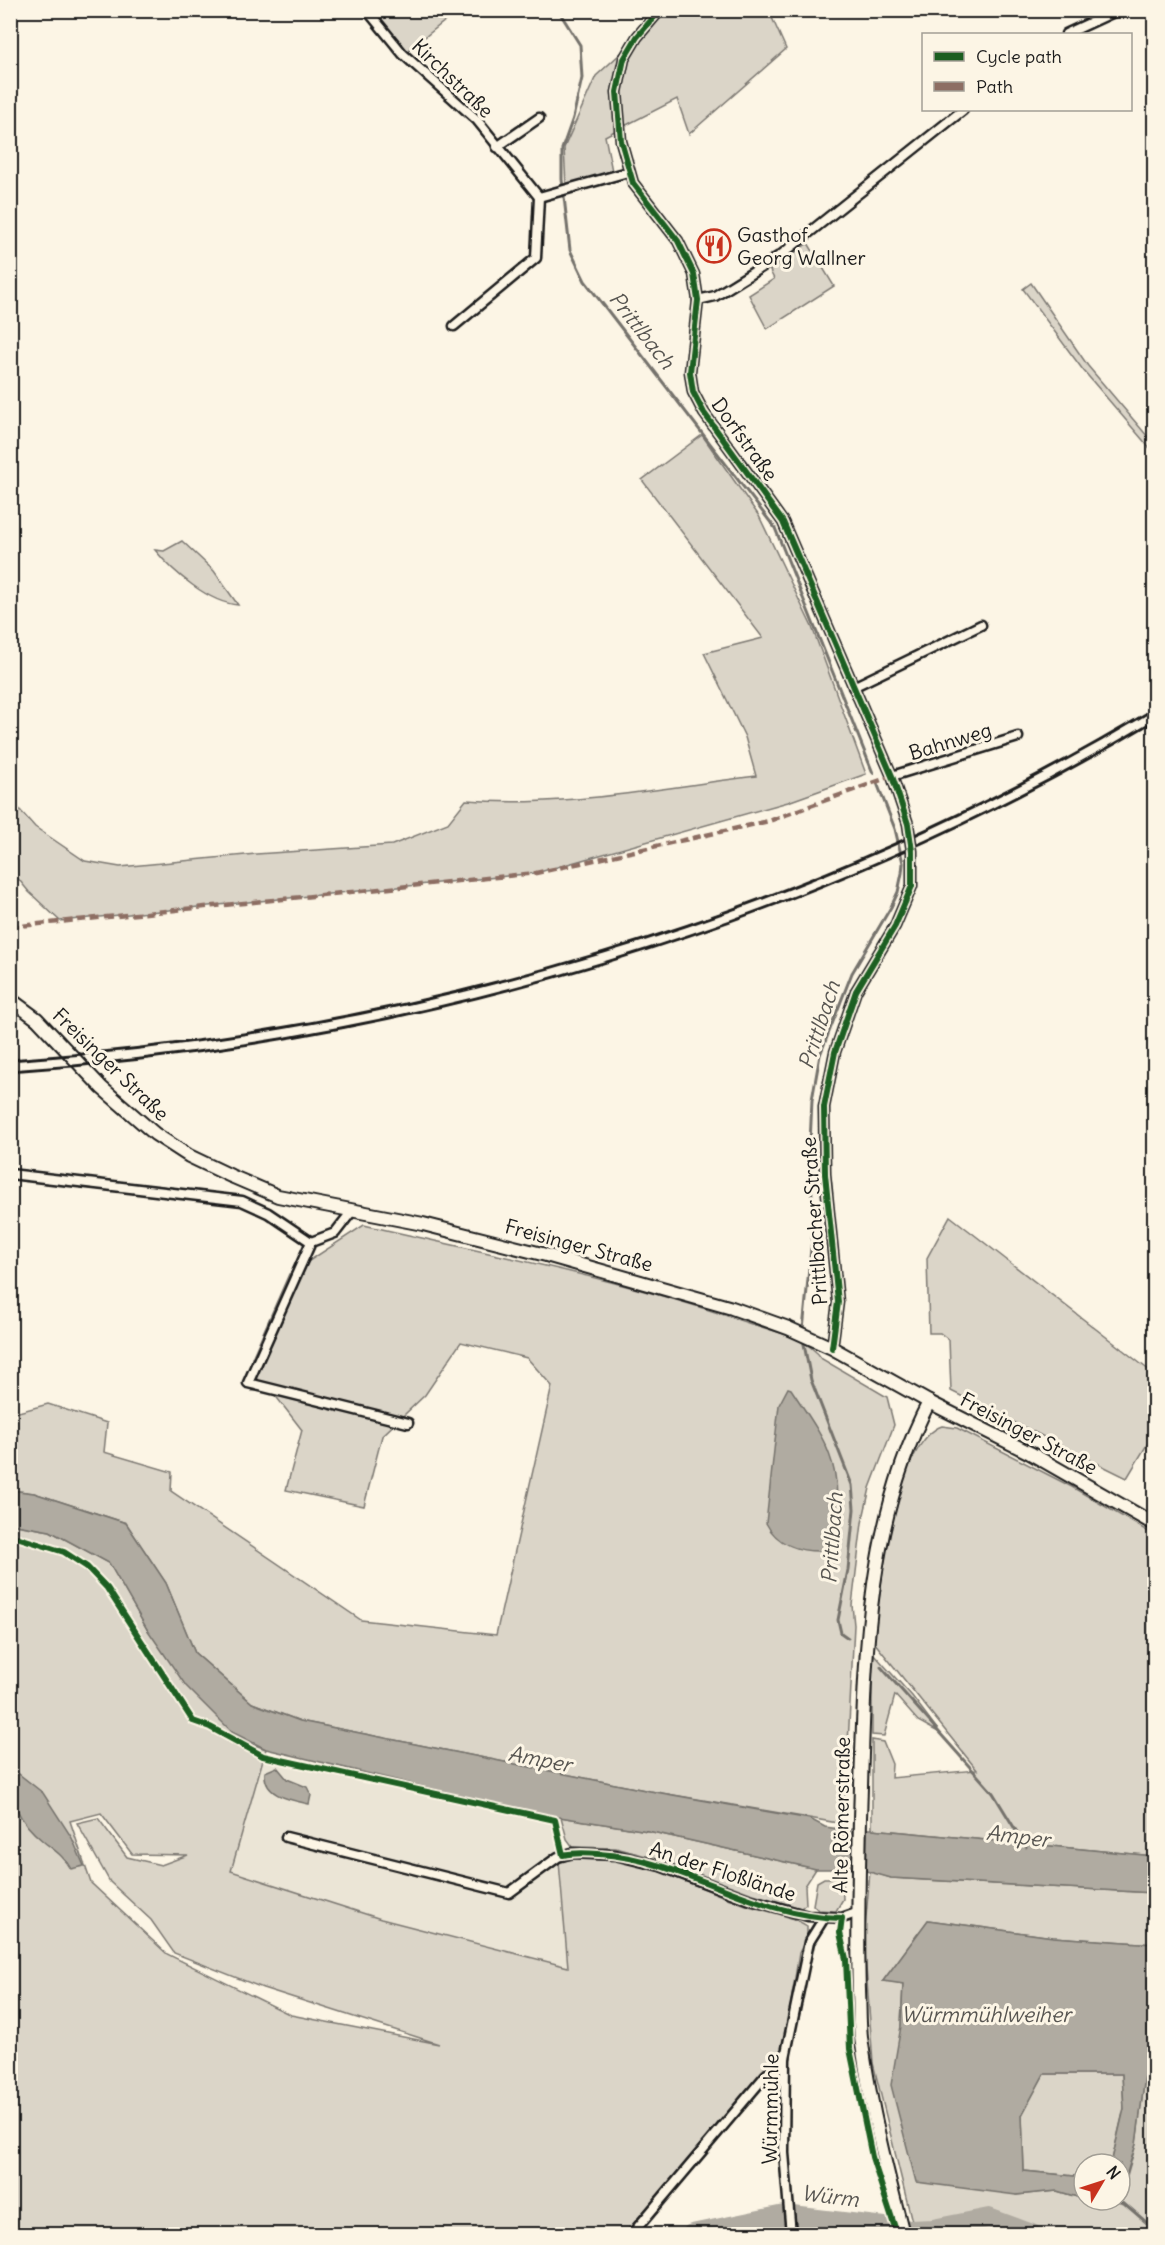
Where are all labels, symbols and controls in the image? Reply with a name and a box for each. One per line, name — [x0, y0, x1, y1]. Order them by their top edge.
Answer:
street label: Kirchstraße — [407, 33, 499, 123]
legend — [922, 33, 1132, 111]
text: Cycle path — [976, 45, 1062, 68]
text: Path — [976, 75, 1013, 98]
place label: Gasthof Georg Wallner — [737, 222, 866, 270]
restaurant icon: Gasthof Georg Wallner — [696, 228, 732, 264]
water label: Prittlbach — [603, 286, 681, 375]
street label: Dorfstraße — [706, 392, 784, 486]
street label: Bahnweg — [906, 717, 994, 765]
water label: Prittlbach — [792, 977, 846, 1072]
street label: Freisinger Straße — [48, 1002, 174, 1126]
street label: Prittlbacher Straße — [796, 1136, 832, 1306]
street label: Freisinger Straße — [502, 1213, 656, 1277]
street label: Freisinger Straße — [956, 1386, 1102, 1480]
water label: Prittlbach — [815, 1491, 849, 1584]
street label: Alte Römerstraße — [827, 1737, 855, 1893]
water label: Amper — [506, 1740, 576, 1779]
water label: Amper — [985, 1819, 1054, 1854]
street label: An der Floßlände — [647, 1836, 799, 1906]
water label: Würmmühlweiher — [901, 2001, 1073, 2028]
street label: Würmmühle — [757, 2053, 783, 2165]
north arrow — [1072, 2152, 1132, 2212]
text: N — [1102, 2162, 1125, 2183]
water label: Würm — [800, 2179, 861, 2213]

